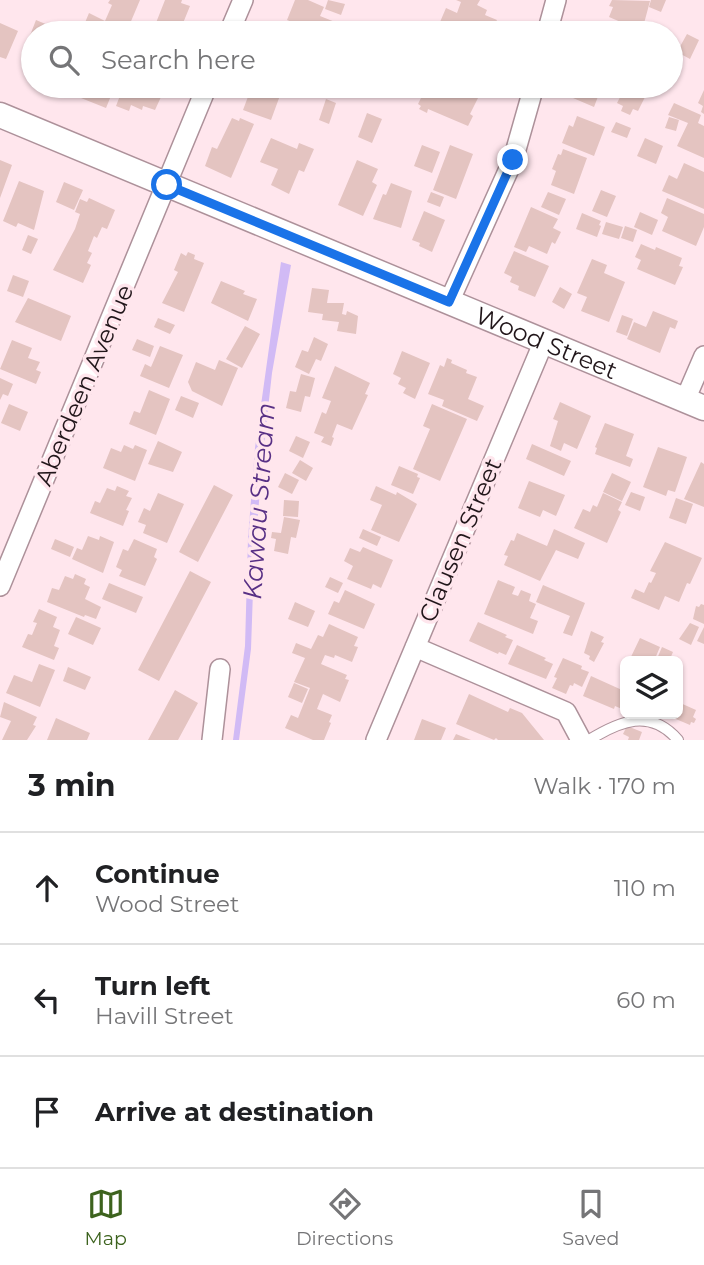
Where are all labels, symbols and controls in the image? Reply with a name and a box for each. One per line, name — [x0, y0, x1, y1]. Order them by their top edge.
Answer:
search box — [21, 21, 683, 98]
icon: search — [45, 41, 83, 79]
text: Search here — [101, 44, 256, 76]
route end — [497, 144, 528, 175]
route start — [151, 169, 182, 200]
street label: Aberdeen Avenue — [29, 280, 139, 490]
street label: Wood Street — [471, 300, 622, 385]
water label: Kawau Stream — [236, 401, 282, 601]
street label: Clausen Street — [412, 454, 508, 626]
map controls — [620, 656, 683, 719]
button: layers — [620, 656, 683, 719]
text: 3 min — [28, 767, 115, 804]
text: Walk · 170 m — [533, 772, 676, 800]
text: Continue — [95, 858, 220, 890]
icon: ahead — [28, 869, 66, 907]
text: 110 m — [614, 874, 676, 902]
text: Wood Street — [95, 890, 239, 918]
text: Turn left — [95, 970, 211, 1002]
icon: left — [28, 981, 66, 1019]
text: 60 m — [616, 986, 676, 1014]
text: Havill Street — [95, 1002, 234, 1030]
icon: arrive — [28, 1093, 66, 1131]
text: Arrive at destination — [95, 1096, 374, 1128]
tab: Map — [85, 1185, 127, 1250]
tab: Directions — [296, 1185, 393, 1250]
tab: Saved — [562, 1185, 619, 1250]

